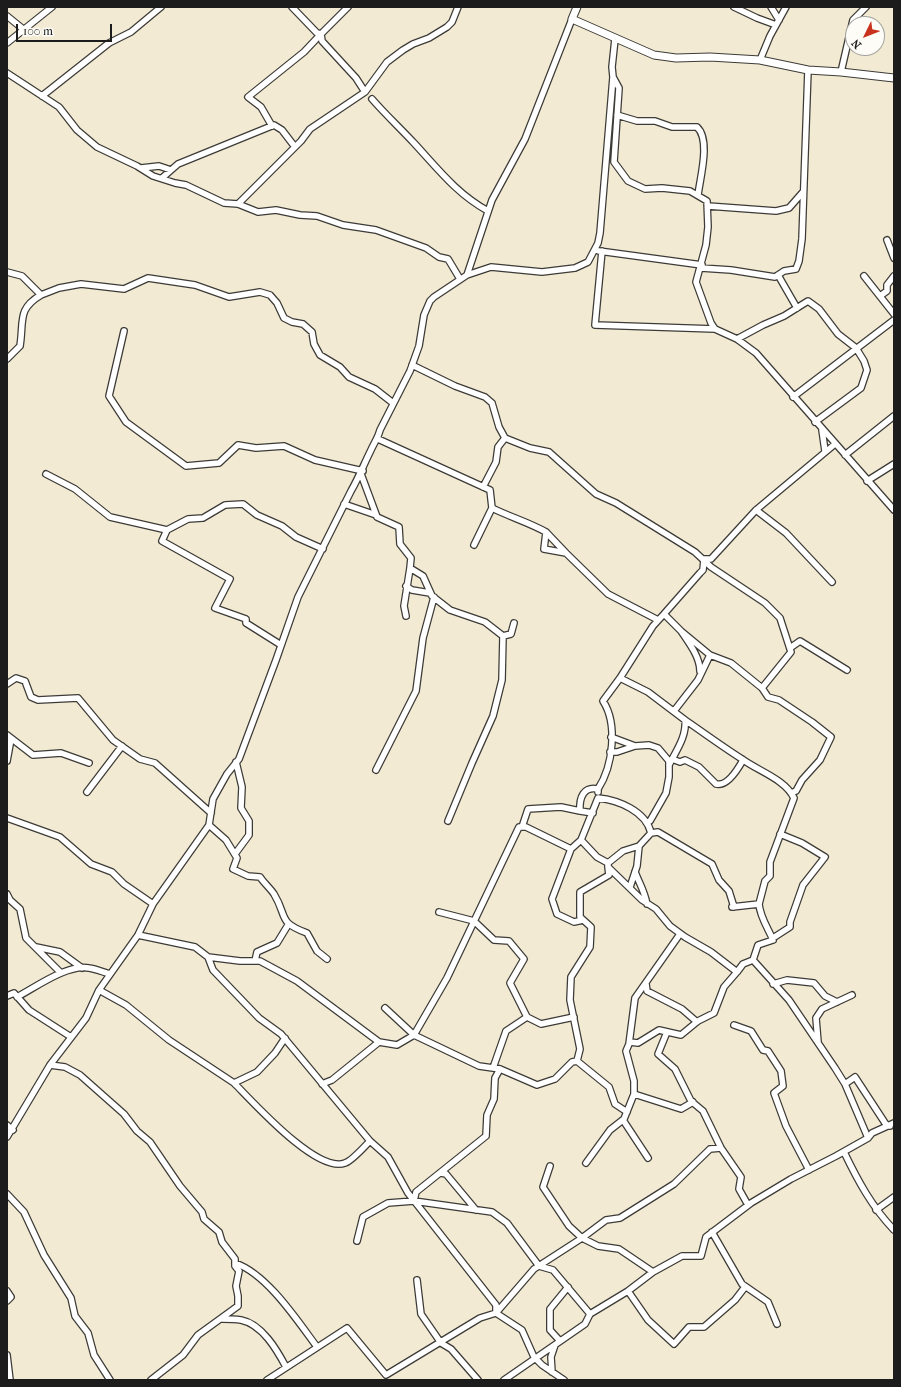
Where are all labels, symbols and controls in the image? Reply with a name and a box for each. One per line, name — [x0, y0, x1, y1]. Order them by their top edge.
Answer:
scale bar — [18, 16, 114, 42]
north arrow — [845, 16, 885, 56]
text: 100 m — [23, 24, 53, 38]
text: N — [849, 36, 864, 51]

